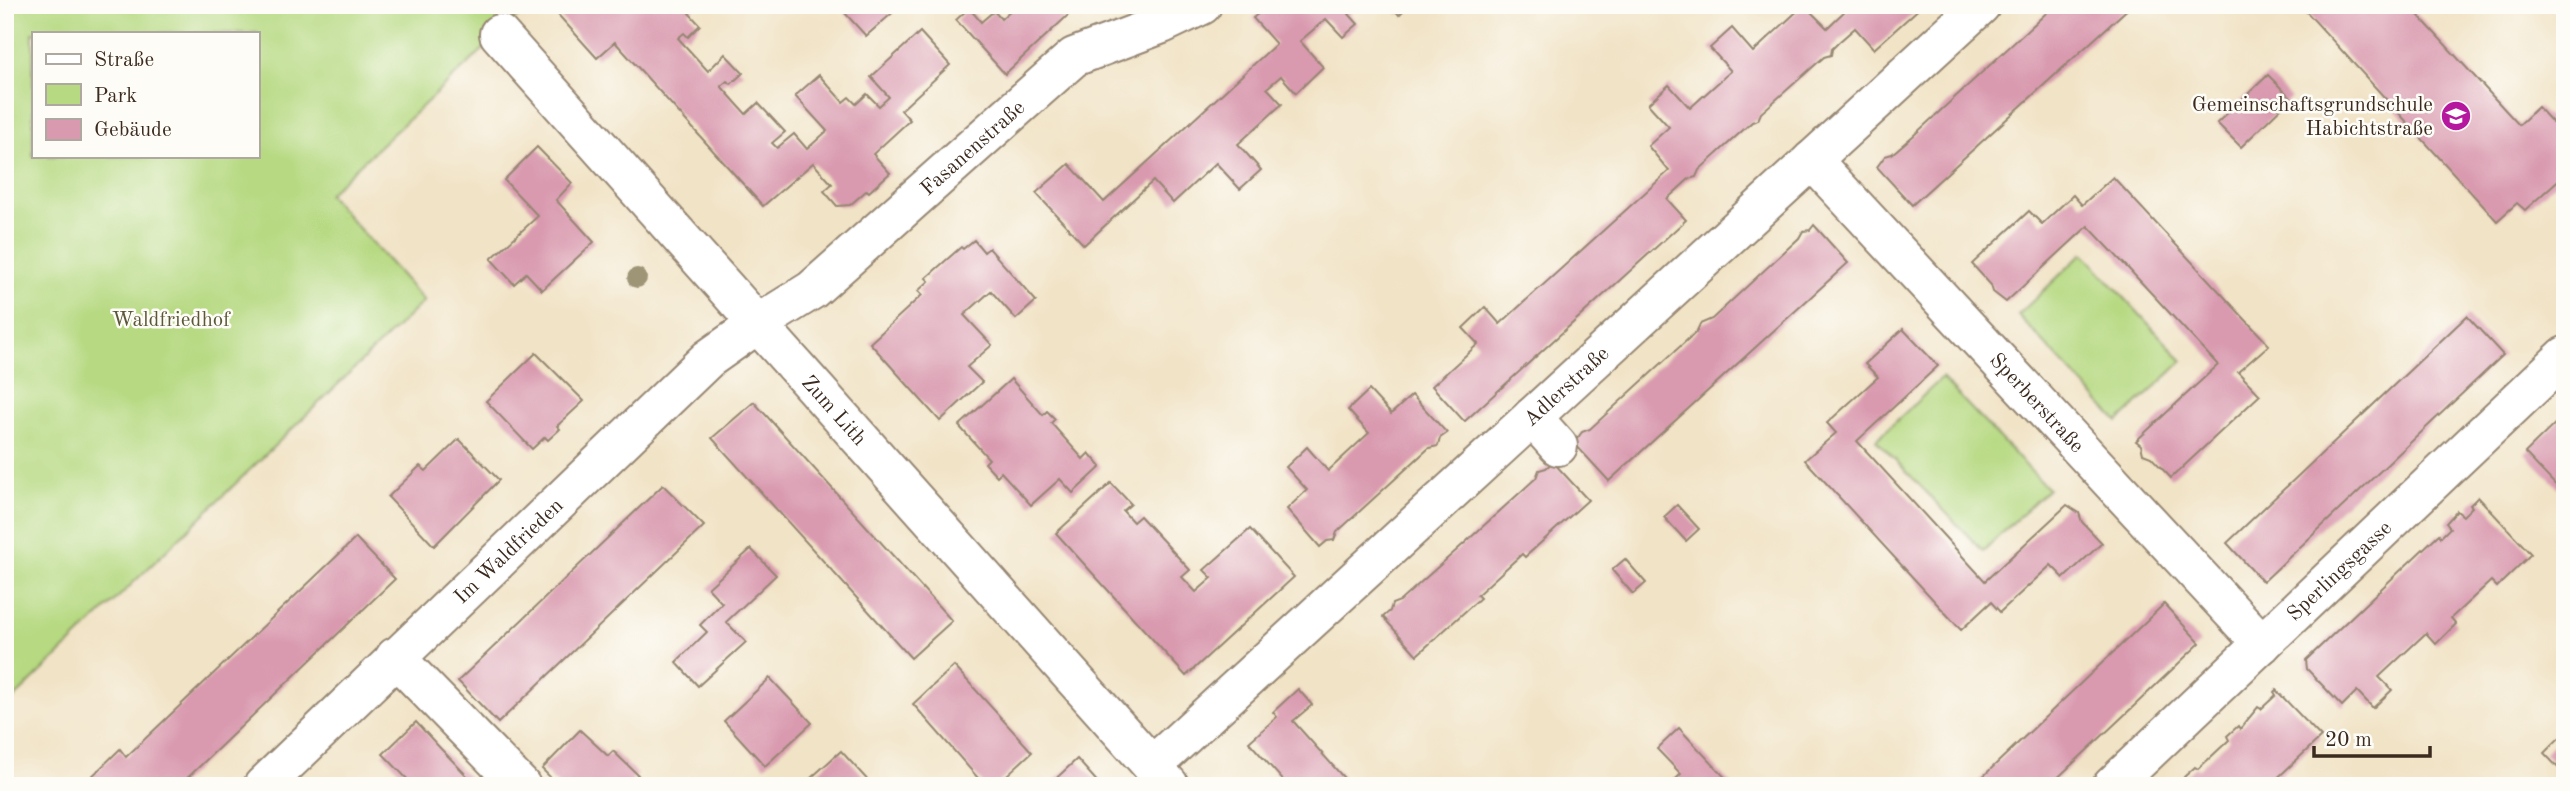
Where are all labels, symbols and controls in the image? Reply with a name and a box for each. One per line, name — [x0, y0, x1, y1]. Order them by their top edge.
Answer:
legend — [32, 32, 259, 158]
text: Straße — [94, 50, 154, 71]
text: Park — [94, 86, 137, 107]
place label: Gemeinschaftsgrundschule Habichtstraße — [2192, 95, 2433, 140]
street label: Fasanenstraße — [917, 97, 1029, 200]
school or university icon: Gemeinschaftsgrundschule Habichtstraße — [2439, 99, 2473, 133]
text: Gebäude — [94, 120, 172, 141]
park label: Waldfriedhof — [112, 310, 231, 331]
street label: Adlerstraße — [1520, 343, 1614, 431]
street label: Sperberstraße — [1985, 350, 2087, 457]
street label: Zum Lith — [797, 372, 870, 450]
street label: Im Waldfrieden — [451, 495, 568, 608]
street label: Sperlingsgasse — [2284, 518, 2396, 626]
scale bar — [2314, 714, 2430, 758]
text: 20 m — [2325, 730, 2372, 751]

